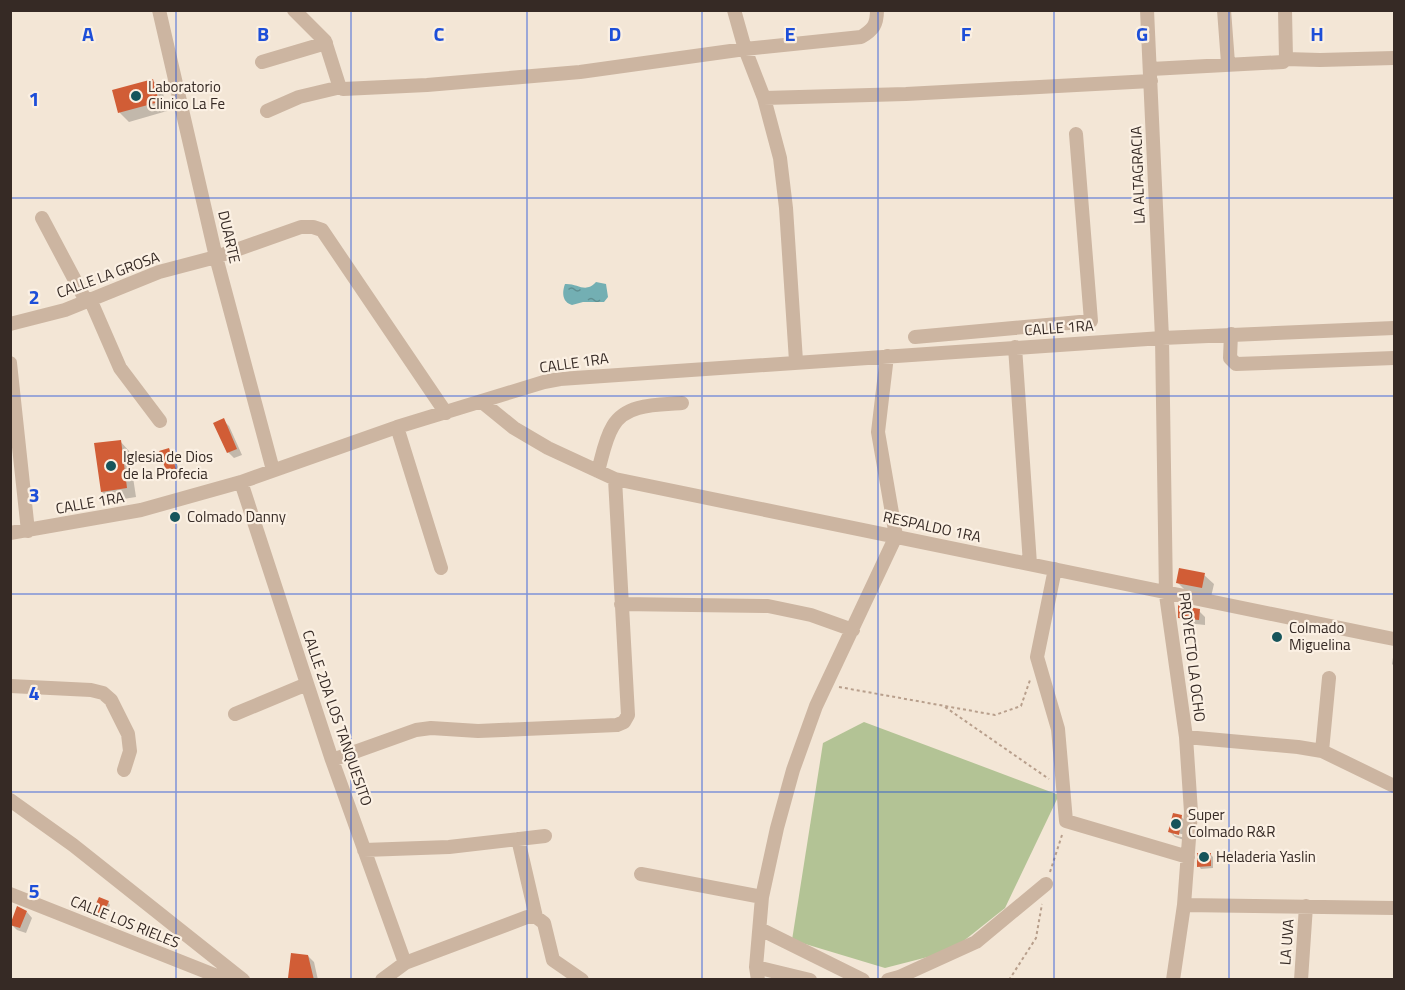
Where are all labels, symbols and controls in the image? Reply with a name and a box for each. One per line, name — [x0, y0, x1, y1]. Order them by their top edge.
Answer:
text: A — [82, 18, 94, 49]
text: B — [257, 18, 269, 49]
text: C — [434, 18, 445, 49]
text: D — [609, 18, 621, 49]
text: E — [784, 18, 796, 49]
text: F — [961, 18, 972, 49]
text: G — [1136, 18, 1148, 49]
text: H — [1310, 18, 1324, 49]
place label: Laboratorio Clinico La Fe — [148, 75, 225, 115]
text: 1 — [28, 83, 40, 114]
marker: Laboratorio Clinico La Fe — [129, 89, 143, 103]
street label: LA ALTAGRACIA — [1124, 126, 1151, 224]
street label: DUARTE — [212, 208, 247, 266]
street label: CALLE LA GROSA — [53, 245, 162, 304]
text: 2 — [28, 281, 40, 312]
street label: CALLE 1RA — [1023, 314, 1095, 341]
street label: CALLE 1RA — [538, 346, 610, 379]
place label: Iglesia de Dios de la Profecia — [123, 445, 213, 485]
marker: Iglesia de Dios de la Profecia — [104, 459, 118, 473]
text: 3 — [28, 479, 40, 510]
street label: CALLE 1RA — [54, 485, 126, 520]
place label: Colmado Danny — [187, 505, 286, 528]
street label: RESPALDO 1RA — [881, 505, 983, 548]
marker: Colmado Danny — [168, 510, 182, 524]
street label: PROYECTO LA OCHO — [1173, 591, 1212, 723]
place label: Colmado Miguelina — [1289, 616, 1351, 656]
street label: CALLE 2DA LOS TANQUESITO — [297, 627, 378, 809]
marker: Colmado Miguelina — [1270, 630, 1284, 644]
text: 4 — [28, 677, 40, 708]
place label: Super Colmado R&R — [1188, 803, 1275, 843]
marker: Super Colmado R&R — [1169, 817, 1183, 831]
place label: Heladeria Yaslin — [1216, 845, 1316, 868]
marker: Heladeria Yaslin — [1197, 850, 1211, 864]
text: 5 — [28, 875, 40, 906]
street label: CALLE LOS RIELES — [67, 889, 183, 954]
street label: LA UVA — [1273, 918, 1300, 966]

